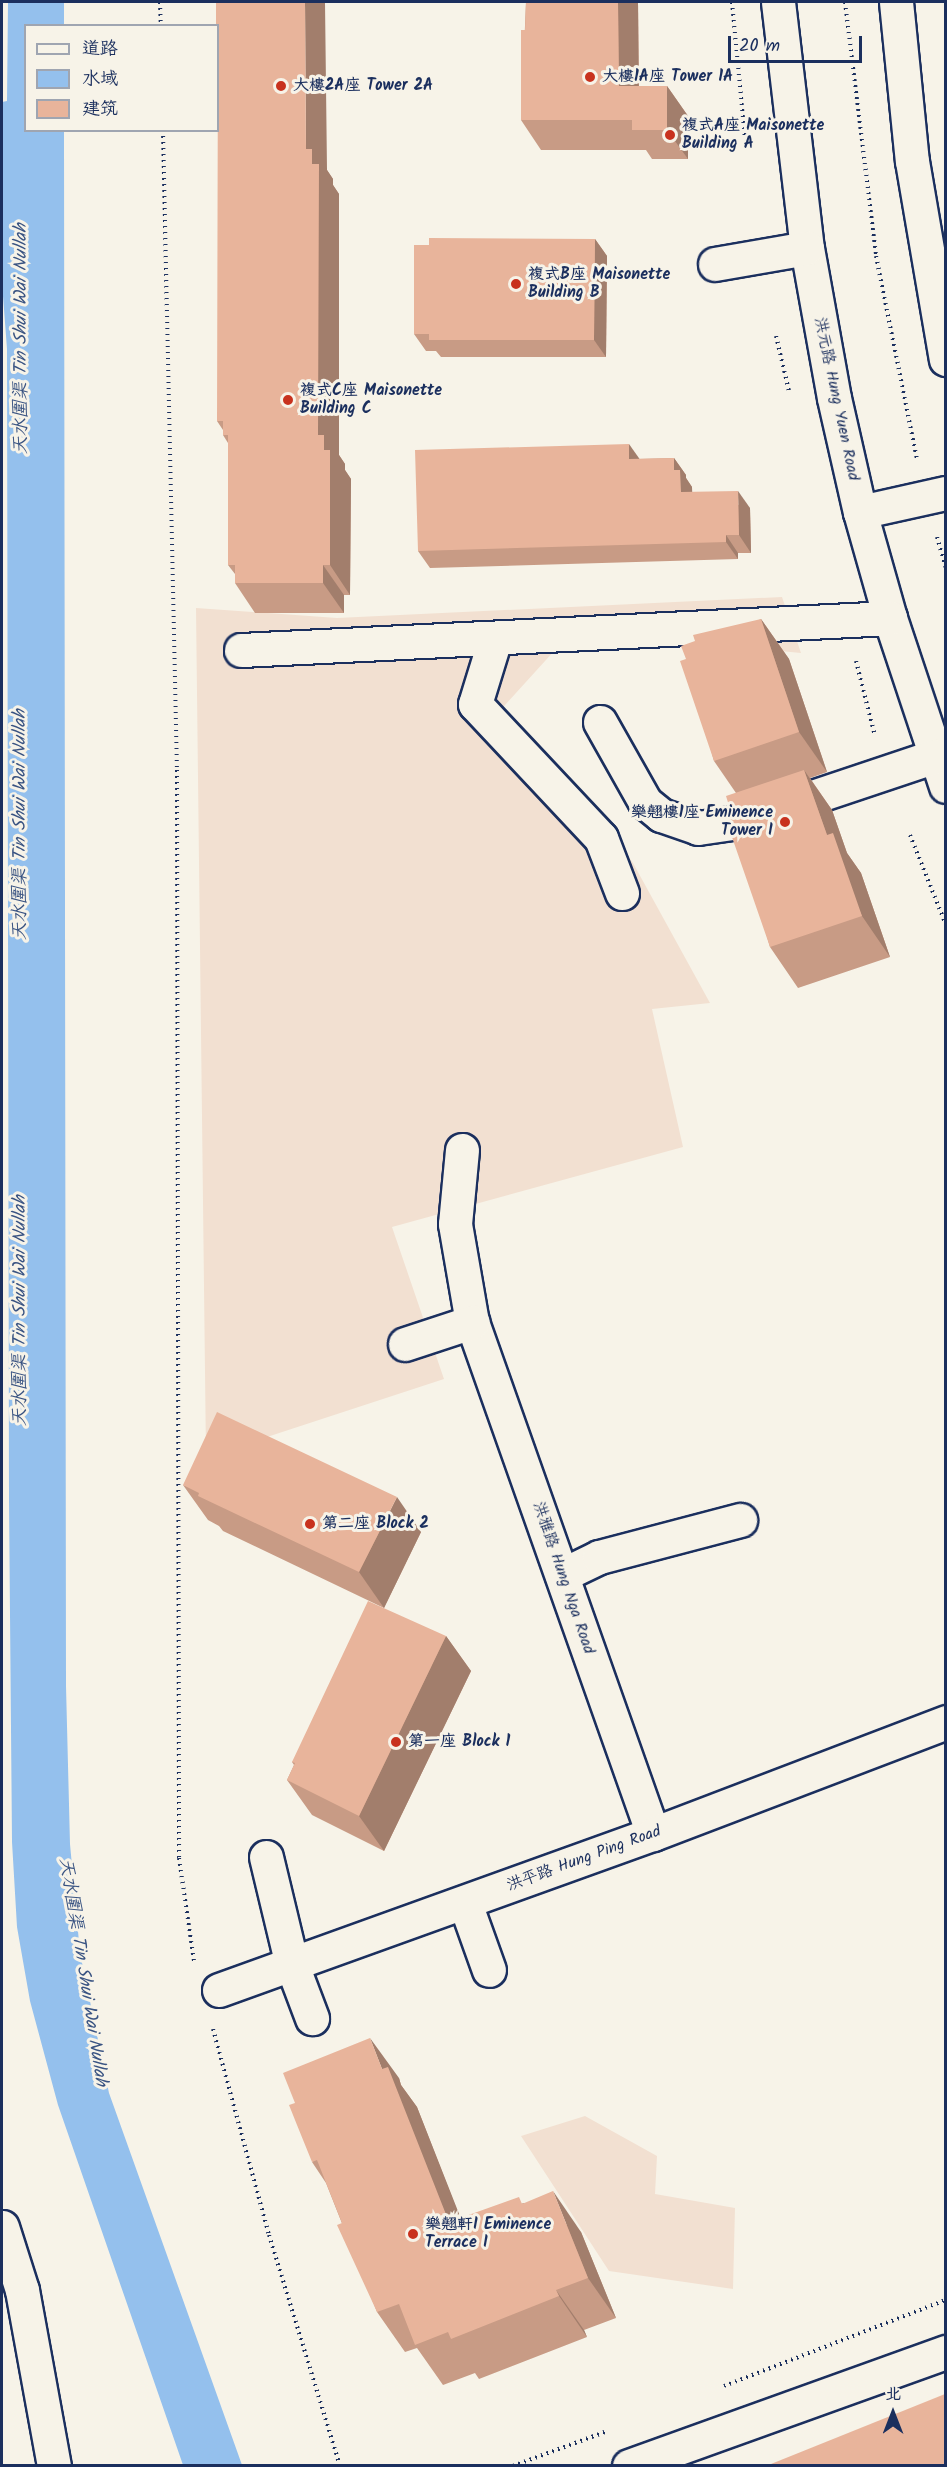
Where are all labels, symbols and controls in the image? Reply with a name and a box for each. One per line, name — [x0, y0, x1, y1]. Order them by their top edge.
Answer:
legend — [24, 24, 219, 132]
scale bar — [731, 24, 864, 62]
text: 20 m — [739, 32, 780, 61]
text: 道路 — [82, 35, 118, 64]
text: 水域 — [82, 65, 118, 94]
place label: 大樓1A座 Tower 1A — [602, 67, 733, 87]
marker: 大樓1A座 Tower 1A — [583, 70, 597, 84]
place label: 大樓2A座 Tower 2A — [293, 76, 433, 96]
marker: 大樓2A座 Tower 2A — [274, 79, 288, 93]
text: 建筑 — [82, 95, 118, 124]
place label: 複式A座 Maisonette Building A — [682, 116, 824, 154]
marker: 複式A座 Maisonette Building A — [663, 128, 677, 142]
water label: 天水圍渠 Tin Shui Wai Nullah — [11, 223, 33, 455]
place label: 複式B座 Maisonette Building B — [528, 265, 670, 303]
marker: 複式B座 Maisonette Building B — [509, 277, 523, 291]
street label: 洪元路 Hung Yuen Road — [809, 316, 863, 482]
place label: 複式C座 Maisonette Building C — [300, 381, 442, 419]
marker: 複式C座 Maisonette Building C — [281, 393, 295, 407]
water label: 天水圍渠 Tin Shui Wai Nullah — [10, 709, 32, 941]
place label: 樂翹樓1座 Eminence Tower I — [631, 803, 773, 841]
marker: 樂翹樓1座 Eminence Tower I — [778, 815, 792, 829]
water label: 天水圍渠 Tin Shui Wai Nullah — [10, 1195, 32, 1427]
street label: 洪雅路 Hung Nga Road — [528, 1499, 598, 1657]
place label: 第二座 Block 2 — [322, 1514, 429, 1534]
marker: 第二座 Block 2 — [303, 1517, 317, 1531]
place label: 第一座 Block 1 — [408, 1732, 510, 1752]
marker: 第一座 Block 1 — [389, 1735, 403, 1749]
street label: 洪平路 Hung Ping Road — [504, 1822, 664, 1896]
water label: 天水圍渠 Tin Shui Wai Nullah — [53, 1856, 111, 2088]
place label: 樂翹軒I Eminence Terrace I — [425, 2215, 551, 2253]
marker: 樂翹軒I Eminence Terrace I — [406, 2227, 420, 2241]
text: 北 — [885, 2382, 901, 2407]
north arrow — [863, 2383, 923, 2443]

